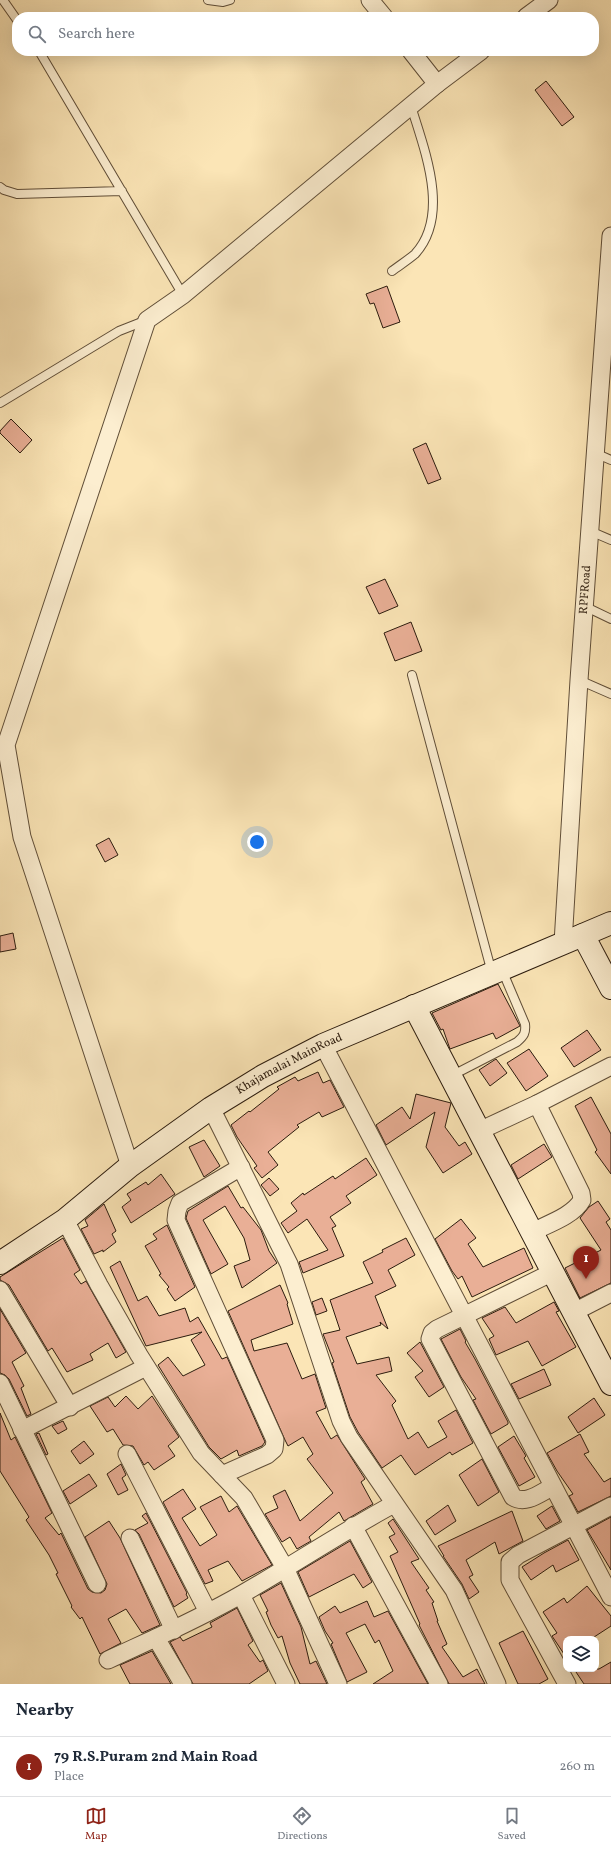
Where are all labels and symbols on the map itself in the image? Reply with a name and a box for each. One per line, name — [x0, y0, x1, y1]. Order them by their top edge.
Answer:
street label: RPFRoad — [576, 564, 595, 615]
your location — [247, 832, 267, 852]
street label: Khajamalai MainRoad — [233, 1030, 345, 1099]
pin: 1 — [573, 1246, 599, 1279]

